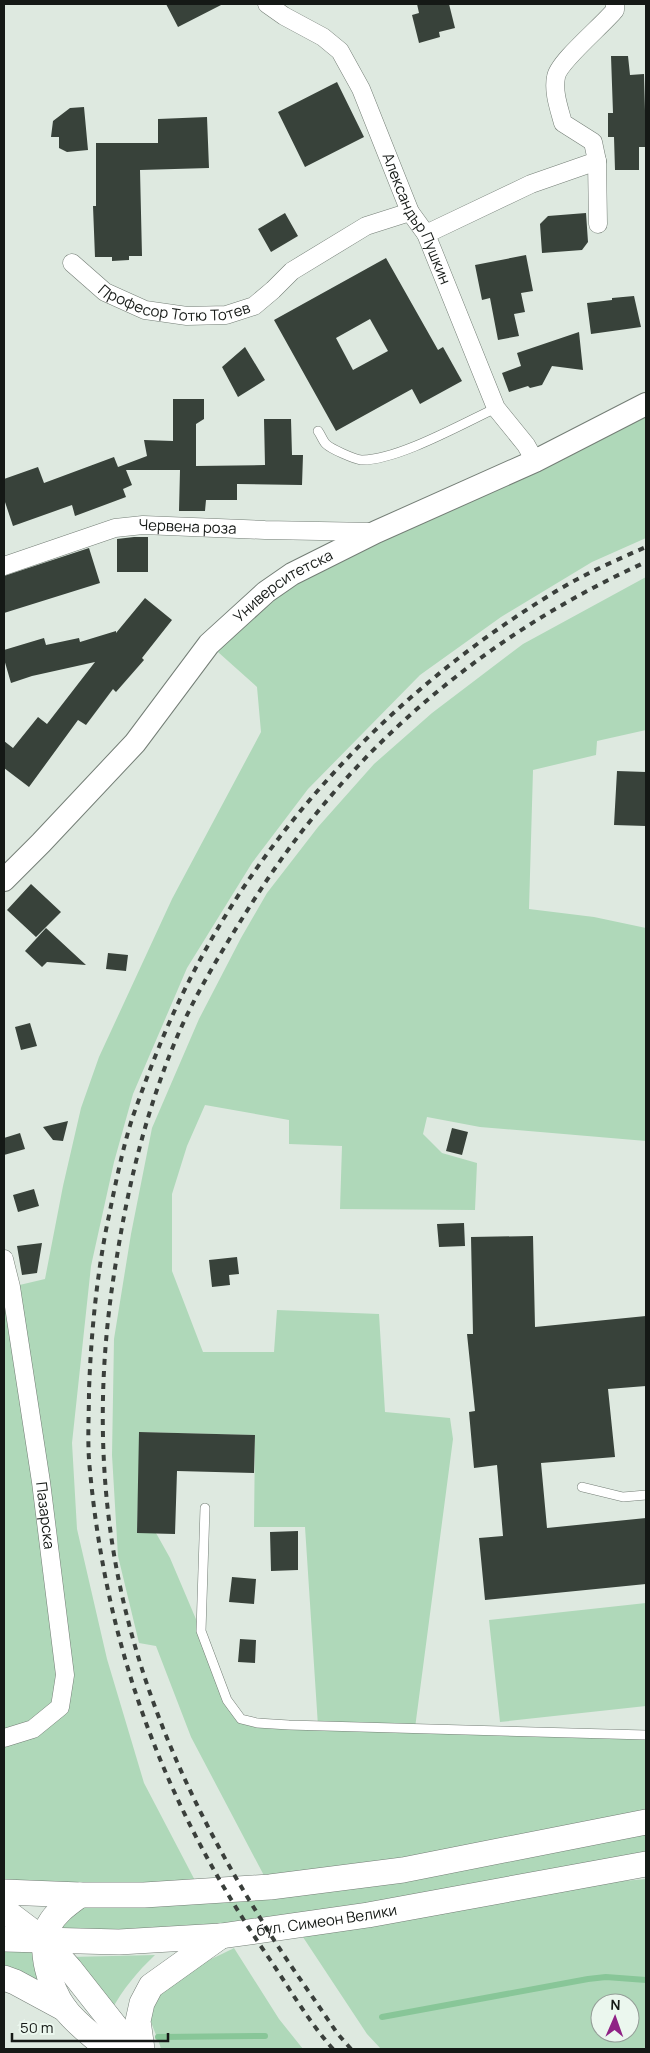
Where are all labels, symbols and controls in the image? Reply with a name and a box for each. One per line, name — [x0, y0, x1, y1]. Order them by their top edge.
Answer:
street label: Александър Пушкин — [377, 150, 456, 287]
street label: Професор Тотю Тотев — [94, 280, 253, 326]
street label: Червена роза — [138, 514, 237, 539]
street label: Университетска — [228, 544, 336, 627]
street label: Пазарска — [31, 1481, 60, 1550]
street label: бул. Симеон Велики — [255, 1899, 399, 1941]
north arrow — [590, 1993, 640, 2043]
text: N — [610, 1995, 621, 2014]
scale bar — [12, 2010, 169, 2042]
text: 50 m — [20, 2017, 54, 2038]

